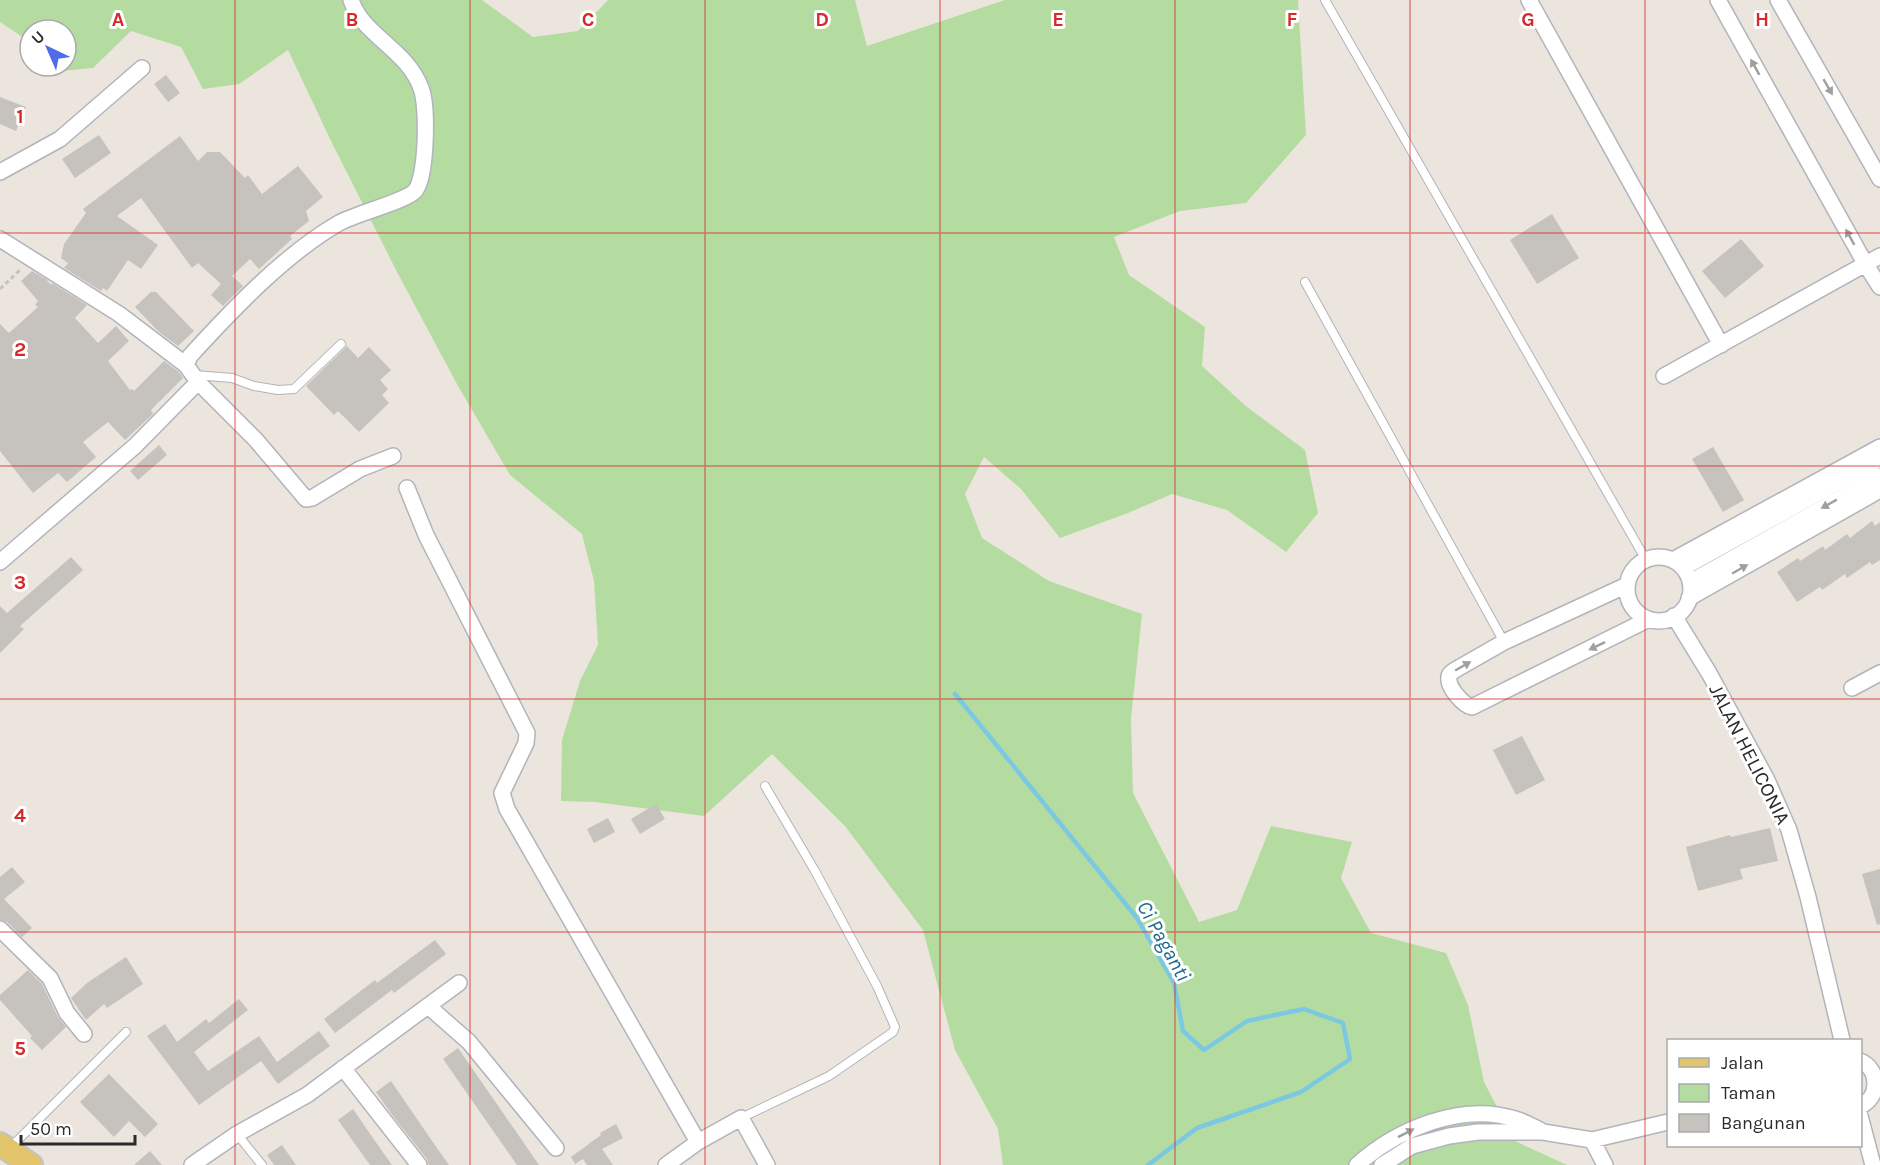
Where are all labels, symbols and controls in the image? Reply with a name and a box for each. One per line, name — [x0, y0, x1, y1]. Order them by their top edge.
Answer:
text: A — [112, 8, 125, 31]
text: B — [346, 8, 358, 31]
text: C — [582, 8, 594, 31]
text: D — [815, 8, 829, 31]
text: E — [1052, 8, 1064, 31]
text: F — [1287, 8, 1298, 31]
text: G — [1521, 8, 1535, 31]
text: H — [1755, 8, 1769, 31]
north arrow — [18, 18, 78, 78]
text: U — [27, 27, 48, 48]
one-way arrow — [1750, 58, 1760, 75]
one-way arrow — [1823, 79, 1833, 96]
text: 1 — [16, 105, 24, 128]
one-way arrow — [1845, 228, 1855, 245]
text: 2 — [14, 338, 26, 361]
one-way arrow — [1820, 499, 1837, 509]
one-way arrow — [1732, 564, 1748, 575]
text: 3 — [14, 571, 26, 594]
one-way arrow — [1589, 641, 1606, 650]
one-way arrow — [1455, 661, 1472, 671]
street label: JALAN HELICONIA — [1704, 680, 1795, 828]
text: 4 — [14, 804, 26, 827]
water label: Ci Paganti — [1132, 897, 1196, 986]
text: 5 — [14, 1037, 26, 1060]
legend — [1667, 1039, 1862, 1147]
text: Jalan — [1721, 1052, 1764, 1074]
text: Taman — [1721, 1082, 1776, 1104]
scale bar — [21, 1108, 135, 1146]
text: Bangunan — [1721, 1112, 1806, 1134]
text: 50 m — [30, 1118, 72, 1140]
one-way arrow — [1398, 1129, 1415, 1138]

